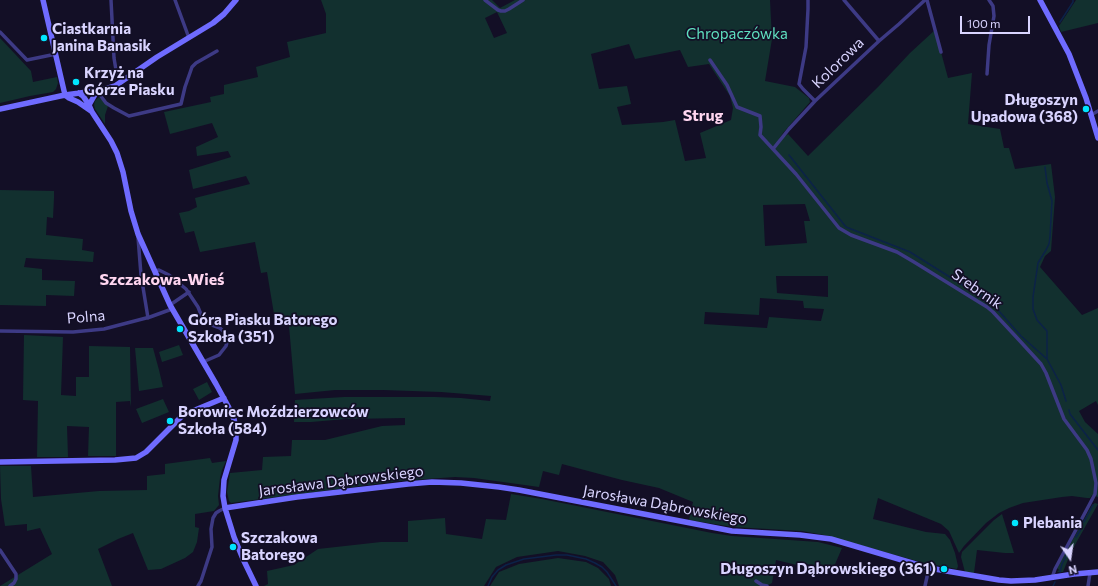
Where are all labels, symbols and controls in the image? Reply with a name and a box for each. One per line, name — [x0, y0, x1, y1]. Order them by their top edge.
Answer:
scale bar — [962, 8, 1032, 34]
text: 100 m — [967, 16, 1001, 30]
place label: Ciastkarnia Janina Banasik — [52, 20, 151, 55]
park label: Chropaczówka — [686, 25, 788, 43]
marker: Ciastkarnia Janina Banasik — [39, 33, 49, 43]
street label: Kolorowa — [808, 34, 868, 92]
place label: Krzyż na Górze Piasku — [84, 64, 175, 99]
marker: Krzyż na Górze Piasku — [71, 77, 81, 87]
place label: Długoszyn Upadowa (368) — [971, 91, 1078, 126]
marker: Długoszyn Upadowa (368) — [1081, 104, 1091, 114]
district label: Strug — [683, 106, 723, 126]
street label: Srebrnik — [948, 265, 1006, 313]
district label: Szczakowa-Wieś — [99, 270, 225, 290]
street label: Polna — [66, 306, 106, 328]
place label: Góra Piasku Batorego Szkoła (351) — [188, 311, 338, 346]
marker: Góra Piasku Batorego Szkoła (351) — [175, 324, 185, 334]
place label: Borowiec Moździerzowców Szkoła (584) — [178, 403, 369, 438]
marker: Borowiec Moździerzowców Szkoła (584) — [165, 416, 175, 426]
street label: Jarosława Dąbrowskiego — [257, 462, 425, 500]
street label: Jarosława Dąbrowskiego — [582, 482, 748, 528]
place label: Plebania — [1023, 514, 1082, 532]
marker: Plebania — [1010, 518, 1020, 528]
place label: Szczakowa Batorego — [241, 529, 318, 564]
north arrow — [1050, 538, 1090, 578]
marker: Szczakowa Batorego — [228, 542, 238, 552]
place label: Długoszyn Dąbrowskiego (361) — [720, 560, 936, 578]
text: N — [1067, 563, 1078, 577]
marker: Długoszyn Dąbrowskiego (361) — [939, 564, 949, 574]

